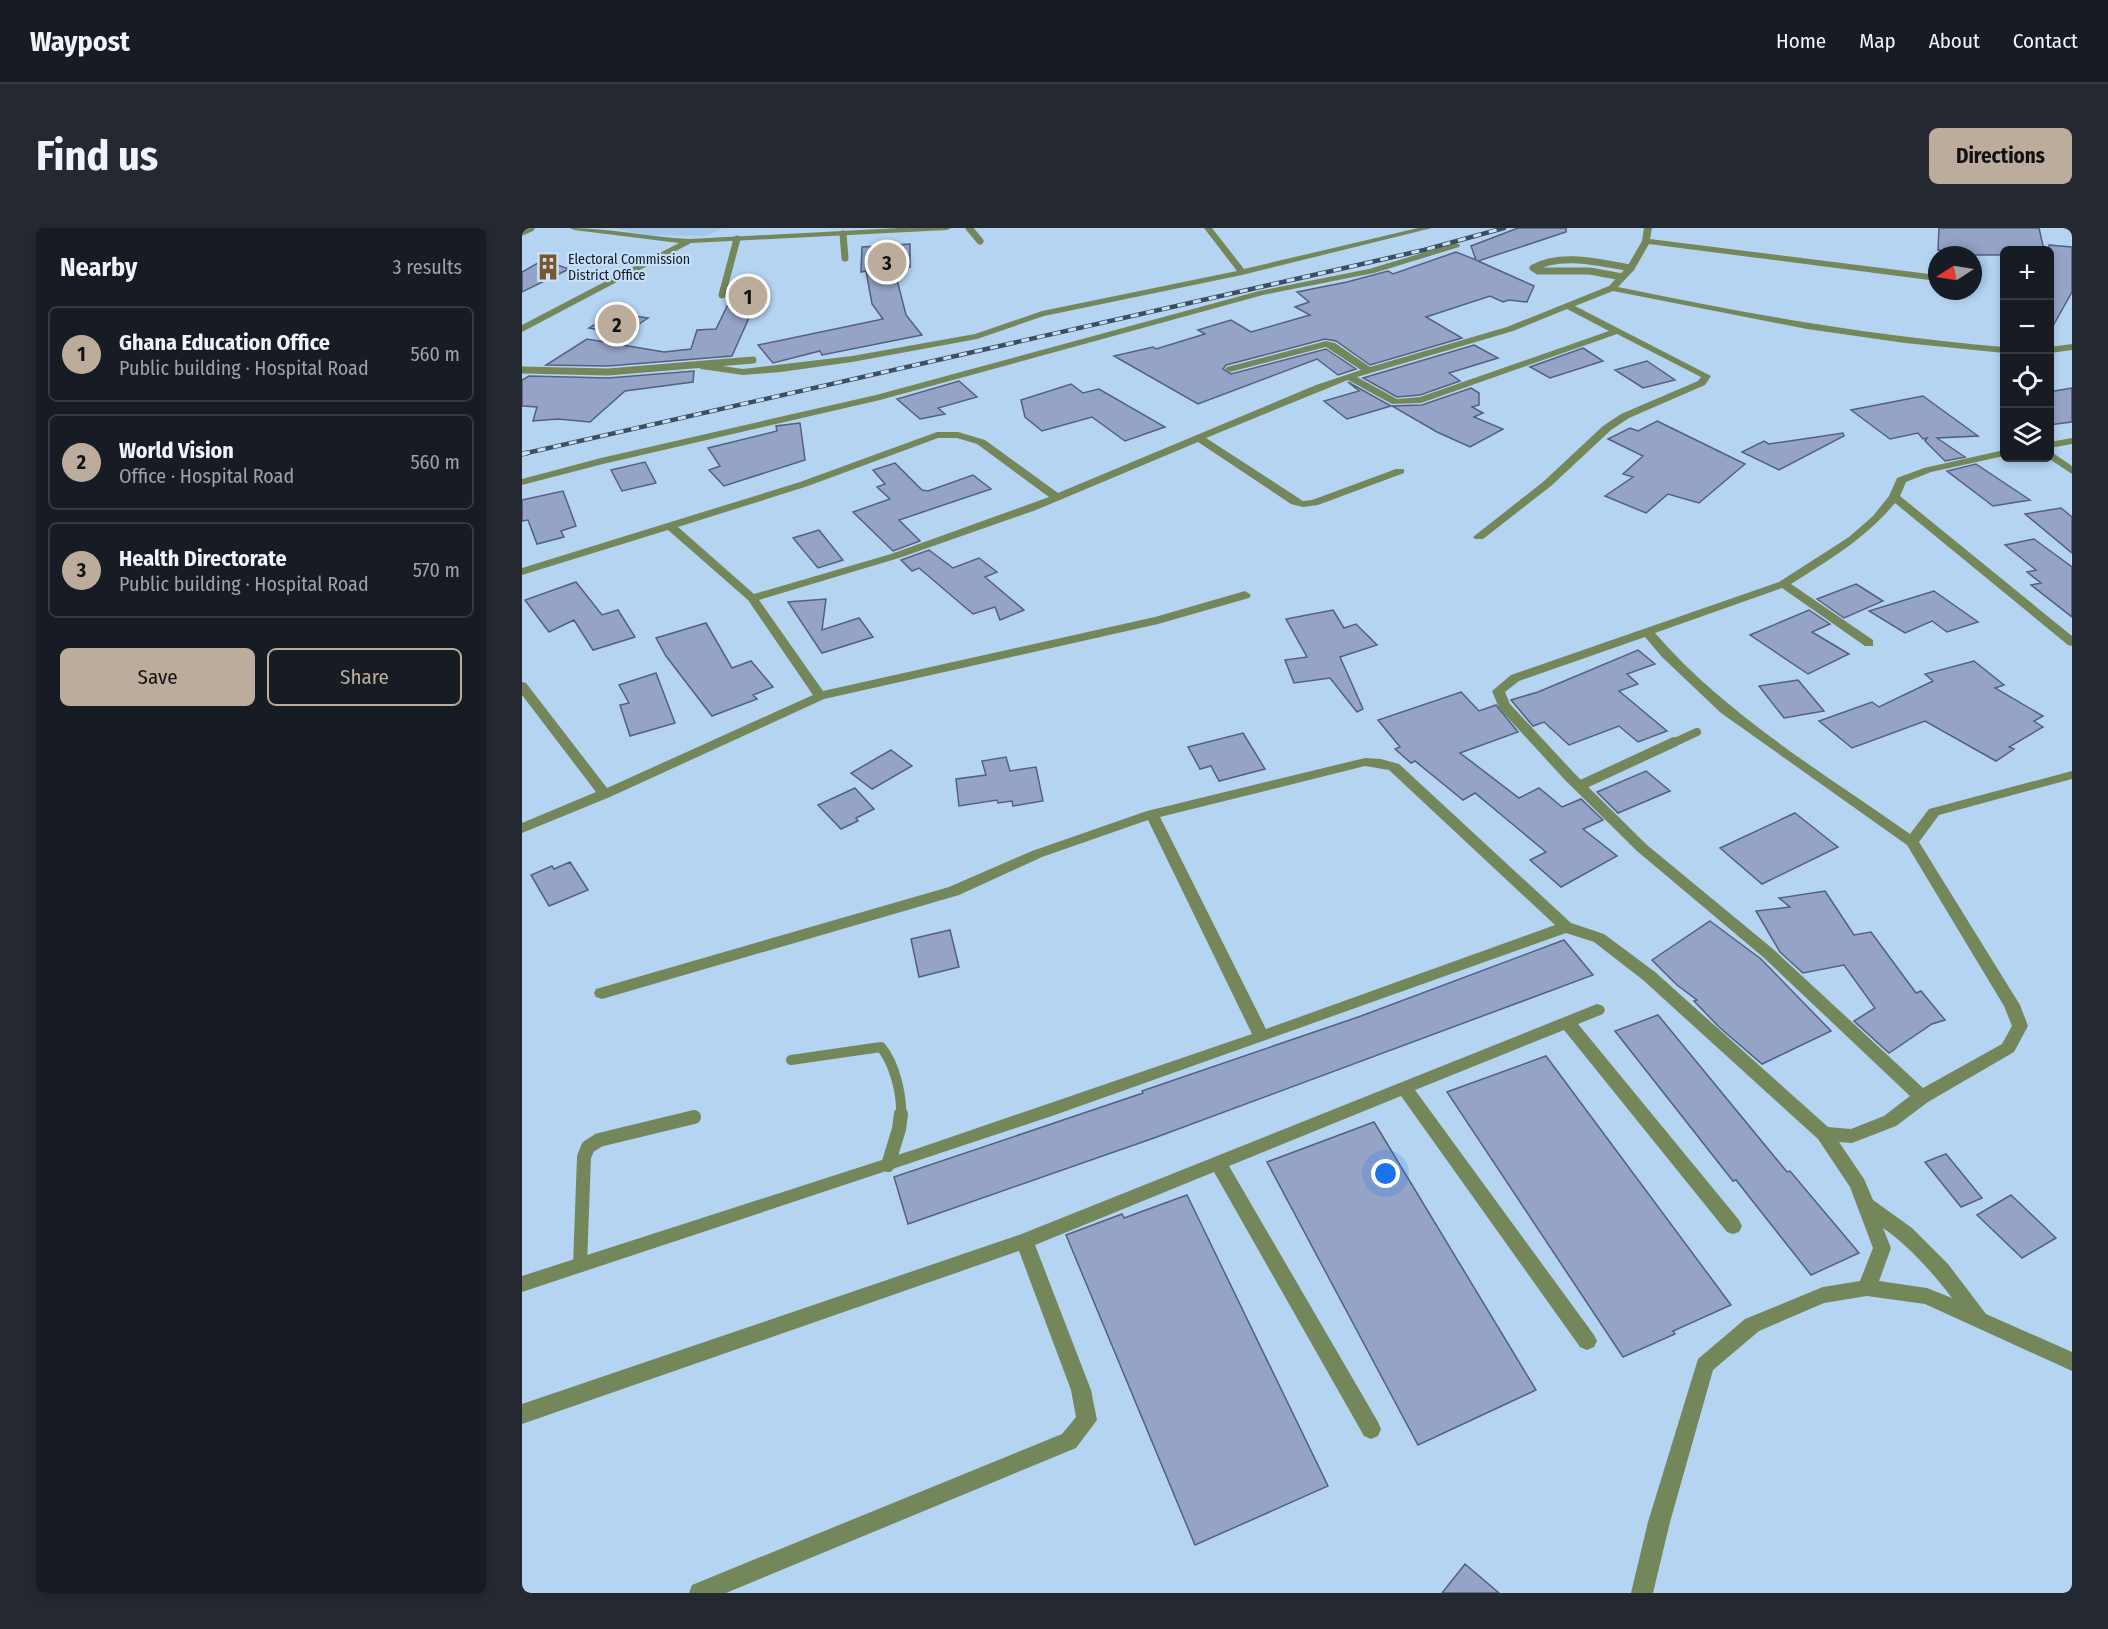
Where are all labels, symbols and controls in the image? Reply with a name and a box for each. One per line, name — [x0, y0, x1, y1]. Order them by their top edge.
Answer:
text: Waypost — [30, 25, 130, 58]
text: Home — [1776, 28, 1826, 54]
text: Map — [1859, 28, 1896, 54]
text: About — [1929, 28, 1980, 54]
text: Contact — [2013, 28, 2078, 54]
button: Directions — [1929, 128, 2072, 184]
text: Find us — [36, 131, 158, 181]
pin: 3 — [868, 240, 907, 285]
north arrow — [1928, 246, 1982, 300]
map controls — [2000, 246, 2054, 462]
button: + — [2000, 246, 2054, 300]
place label: Electoral Commission District Office — [568, 251, 690, 284]
text: Nearby — [60, 252, 137, 283]
building icon: Electoral Commission District Office — [533, 252, 563, 282]
text: 3 results — [393, 255, 462, 279]
pin: 1 — [728, 274, 768, 318]
button: − — [2000, 300, 2054, 354]
pin: 2 — [598, 302, 637, 346]
text: Ghana Education Office — [119, 329, 330, 356]
text: 1 — [77, 342, 86, 366]
text: 560 m — [410, 342, 460, 366]
button: locate — [2000, 354, 2054, 408]
text: Public building · Hospital Road — [119, 356, 369, 380]
button: layers — [2000, 408, 2054, 462]
text: World Vision — [119, 437, 234, 464]
text: 2 — [77, 450, 86, 474]
text: 560 m — [410, 450, 460, 474]
text: Office · Hospital Road — [119, 464, 294, 488]
text: Health Directorate — [119, 545, 287, 572]
text: 3 — [77, 558, 86, 582]
text: 570 m — [413, 558, 460, 582]
text: Public building · Hospital Road — [119, 572, 369, 596]
button: Save — [60, 648, 255, 706]
button: Share — [267, 648, 462, 706]
your location — [1371, 1159, 1400, 1188]

